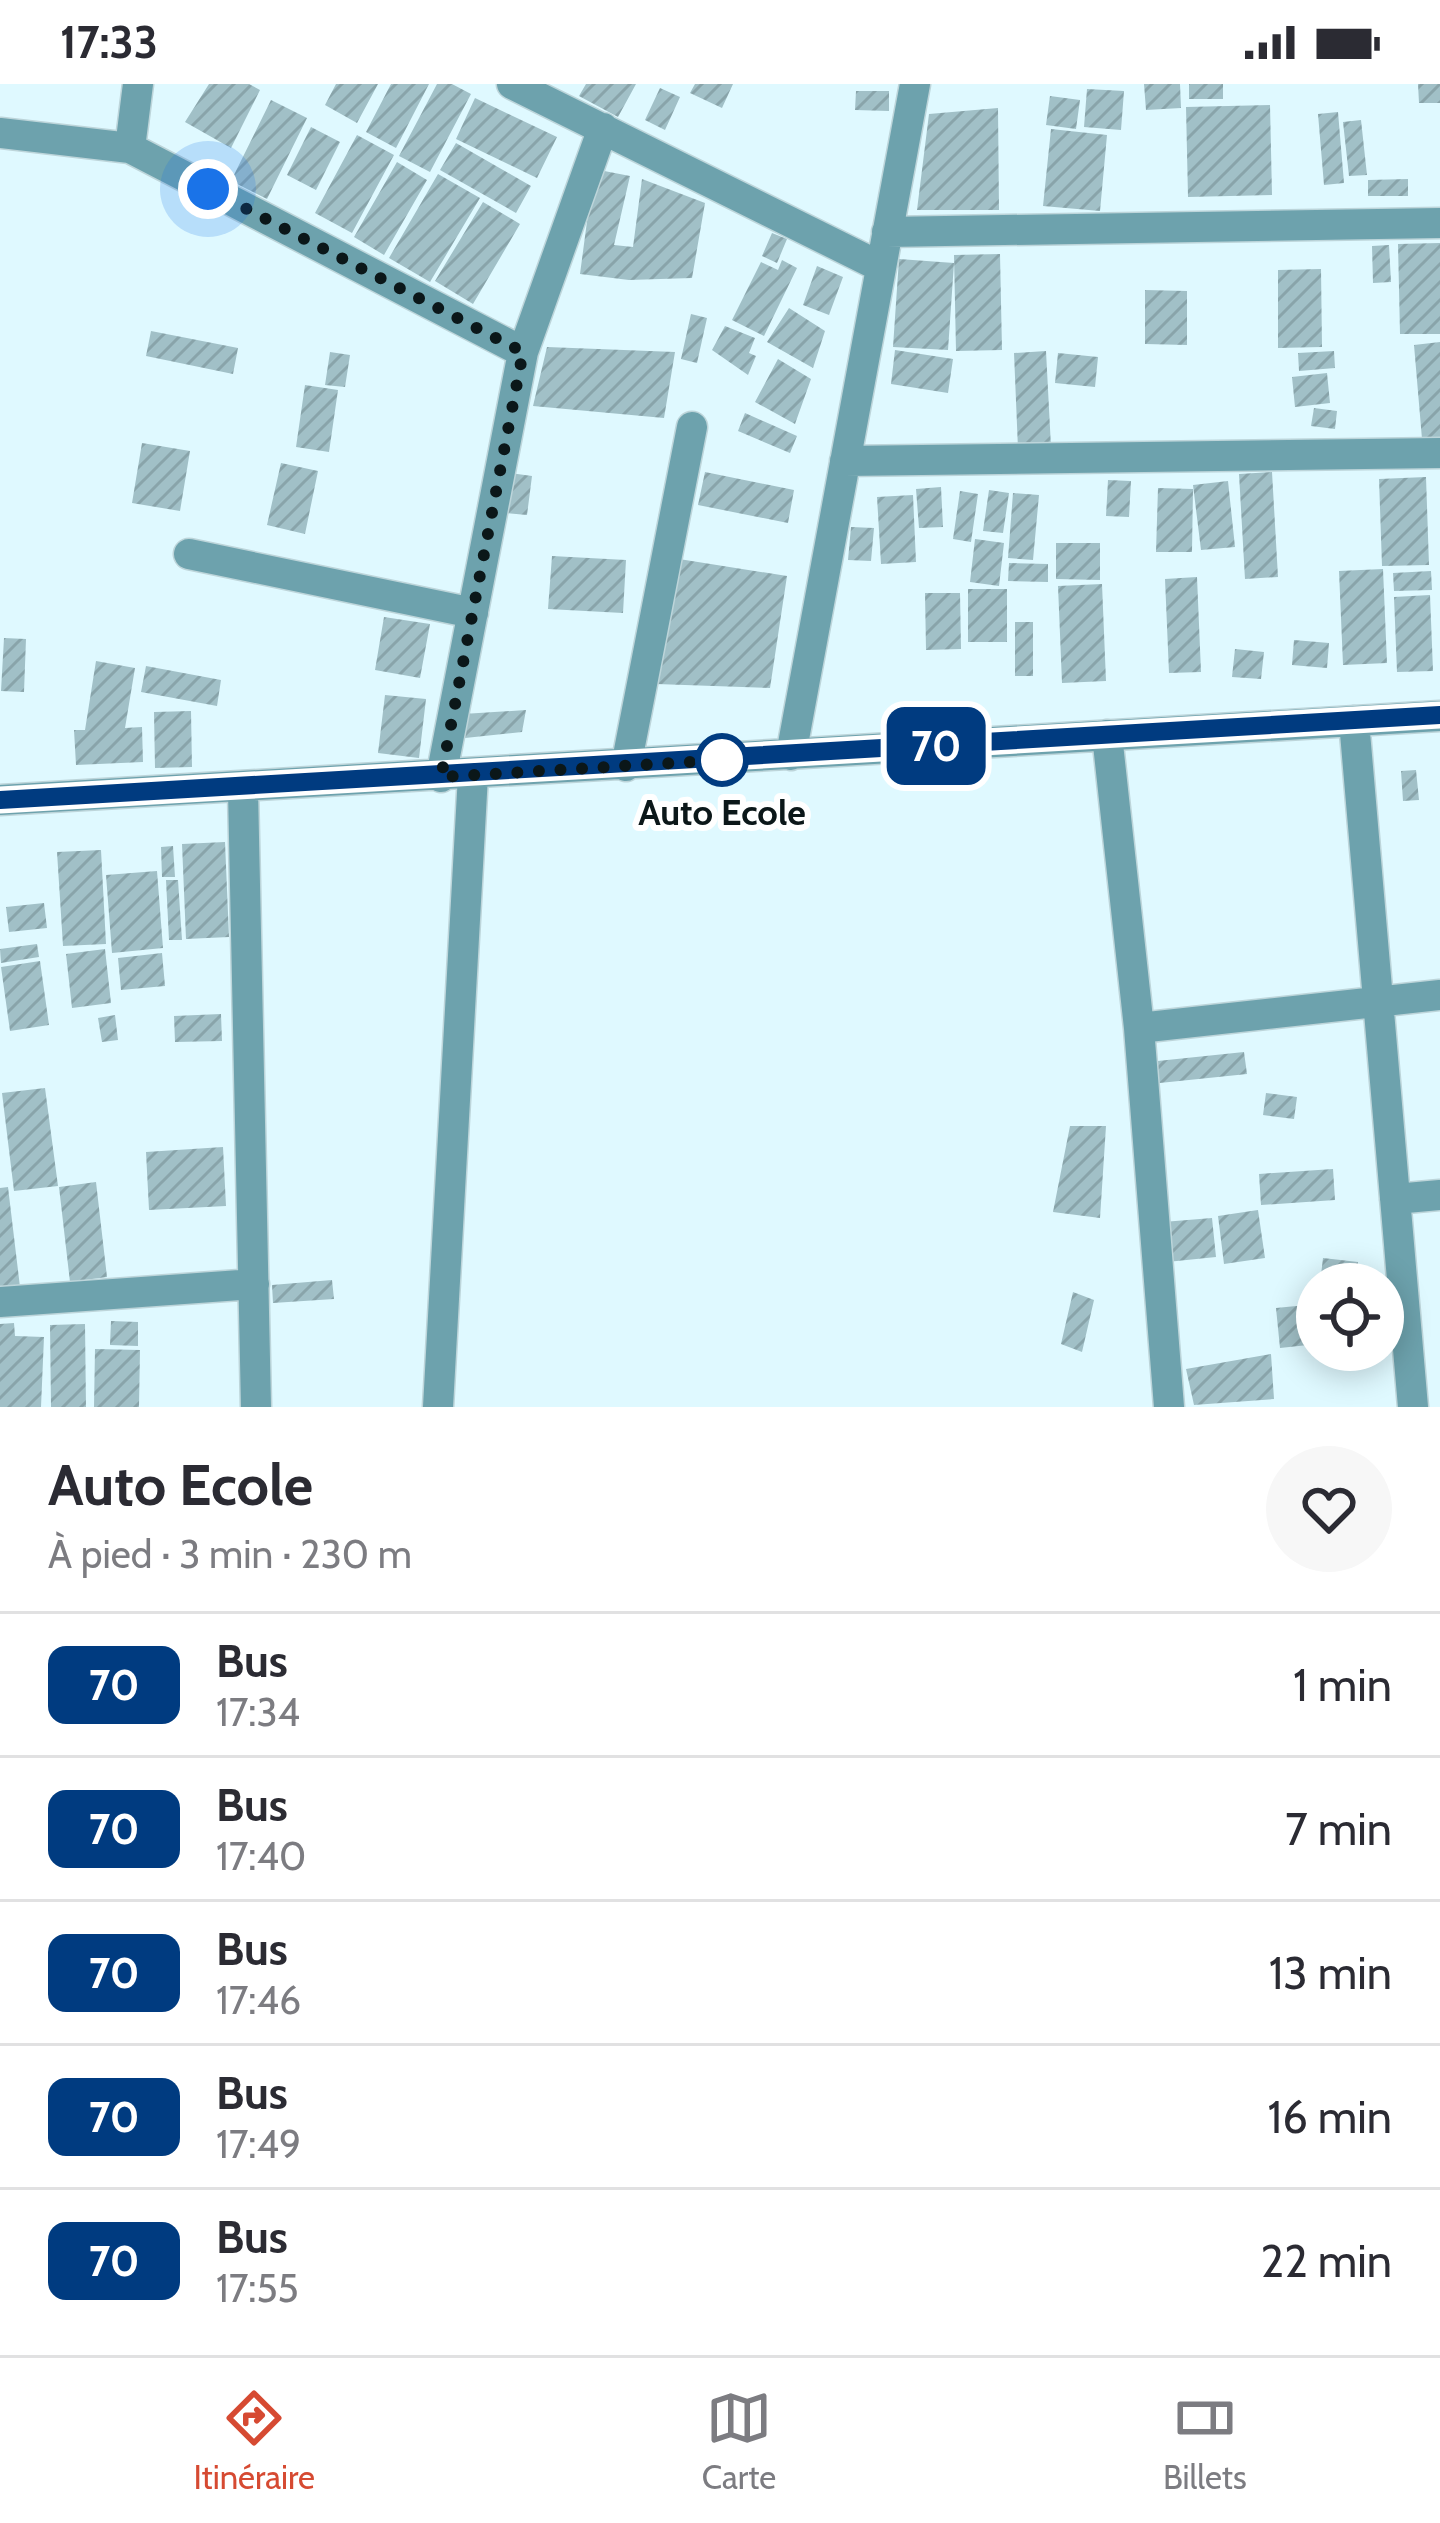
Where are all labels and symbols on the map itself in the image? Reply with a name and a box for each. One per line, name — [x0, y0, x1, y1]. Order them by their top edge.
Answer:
your location — [178, 159, 238, 219]
line badge: 70 — [882, 707, 990, 785]
marker: Auto Ecole — [697, 735, 747, 785]
place label: Auto Ecole — [638, 790, 806, 834]

